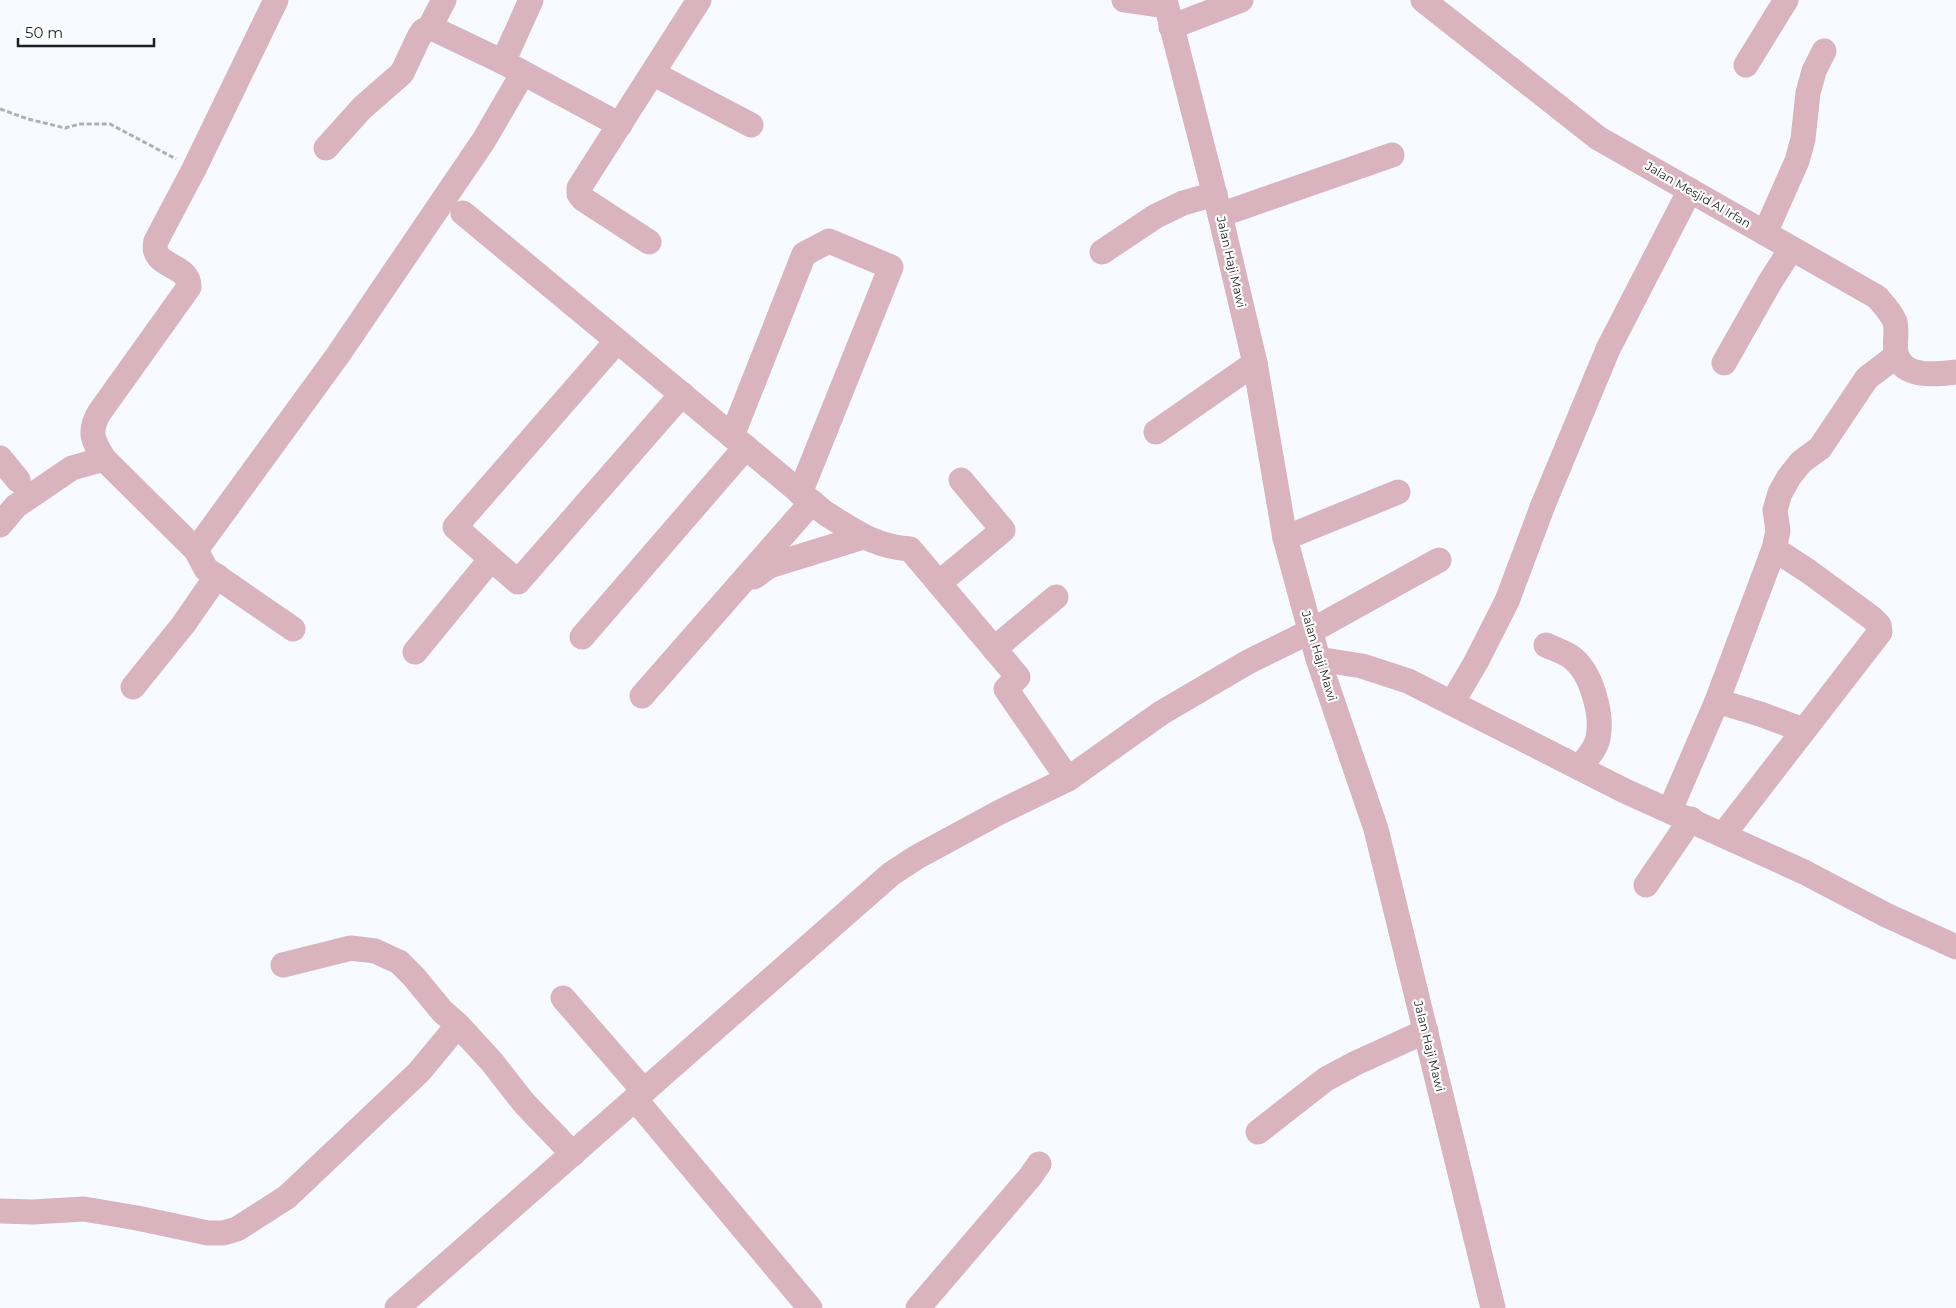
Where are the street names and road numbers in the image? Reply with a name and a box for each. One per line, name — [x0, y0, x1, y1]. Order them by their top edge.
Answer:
street label: Jalan Mesjid Al Irfan — [1642, 158, 1754, 231]
street label: Jalan Haji Mawi — [1213, 214, 1249, 309]
street label: Jalan Haji Mawi — [1298, 608, 1340, 703]
street label: Jalan Haji Mawi — [1411, 998, 1448, 1093]

